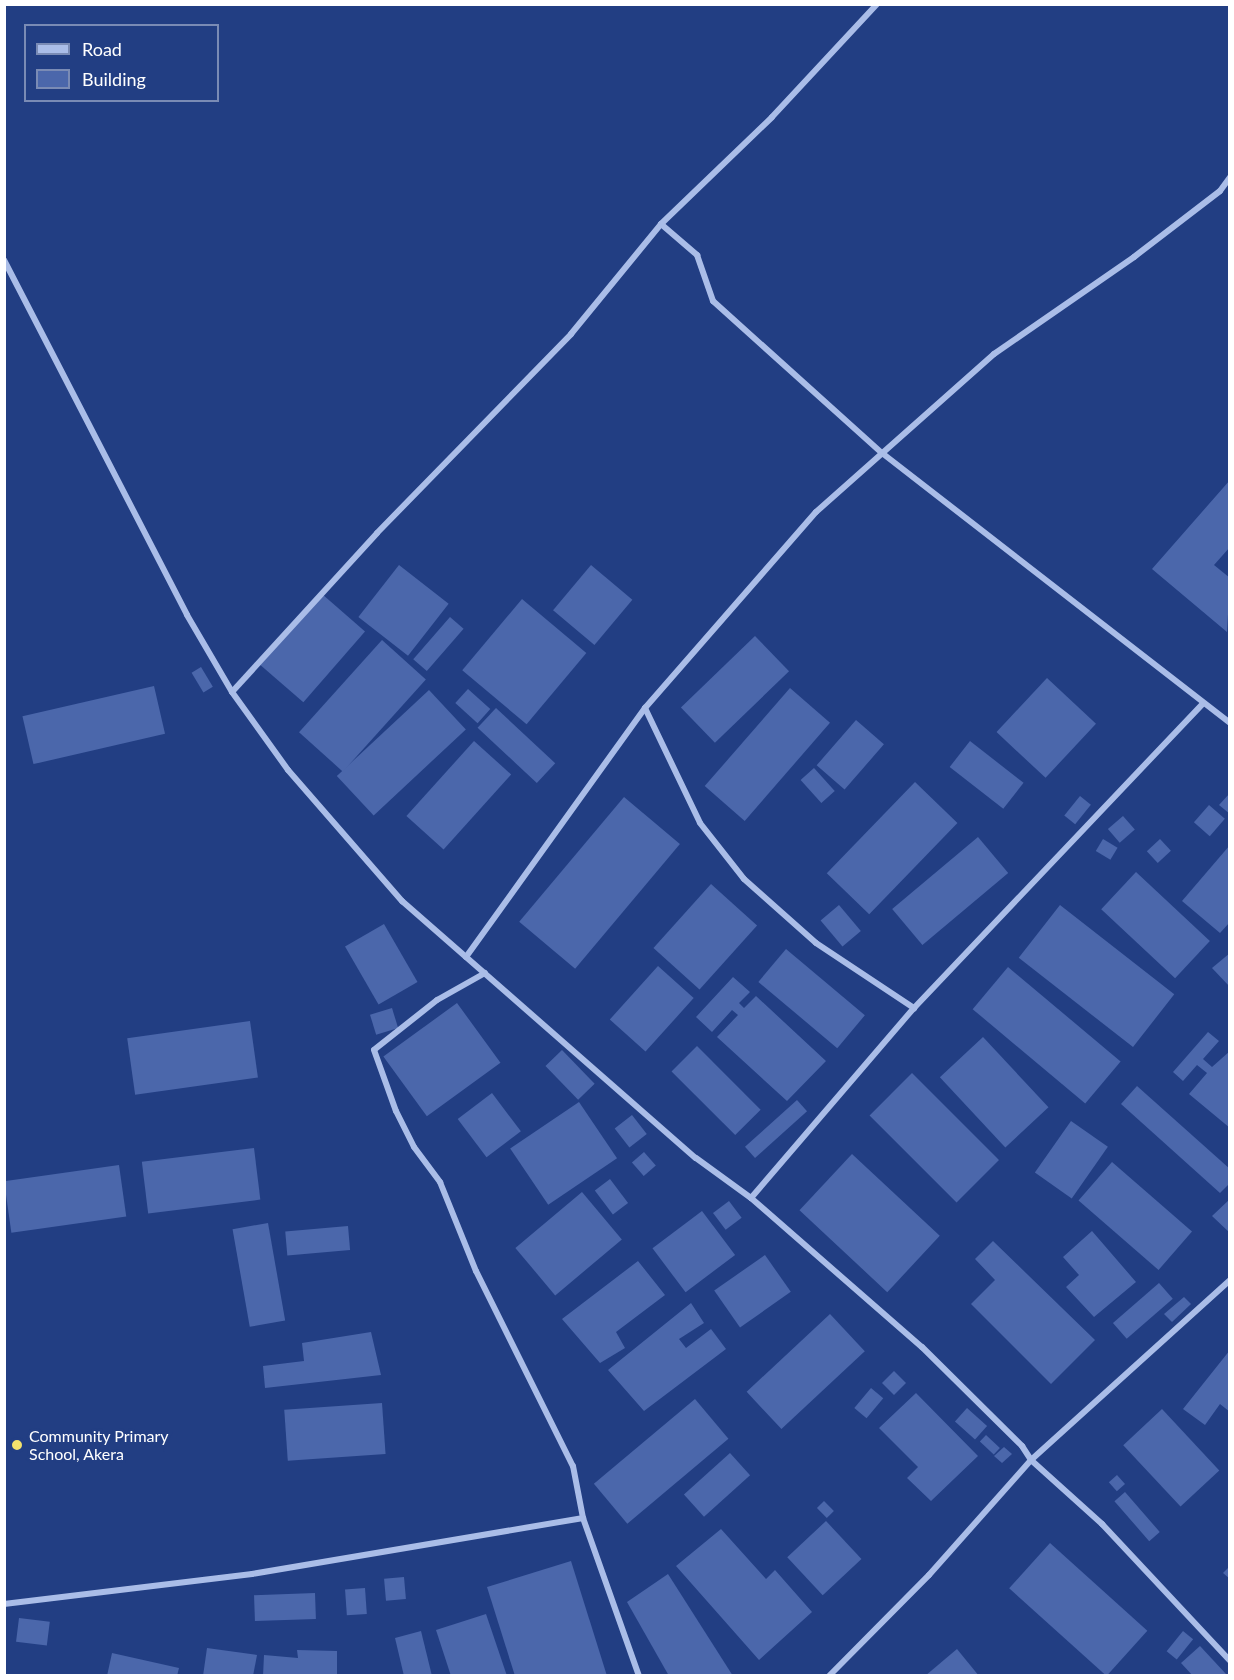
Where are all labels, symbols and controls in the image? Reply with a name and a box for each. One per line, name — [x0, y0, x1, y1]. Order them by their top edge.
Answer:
legend — [24, 24, 219, 102]
text: Road — [82, 38, 122, 60]
text: Building — [82, 68, 146, 90]
place label: Community Primary School, Akera — [29, 1426, 169, 1464]
marker: Community Primary School, Akera — [10, 1438, 24, 1452]

